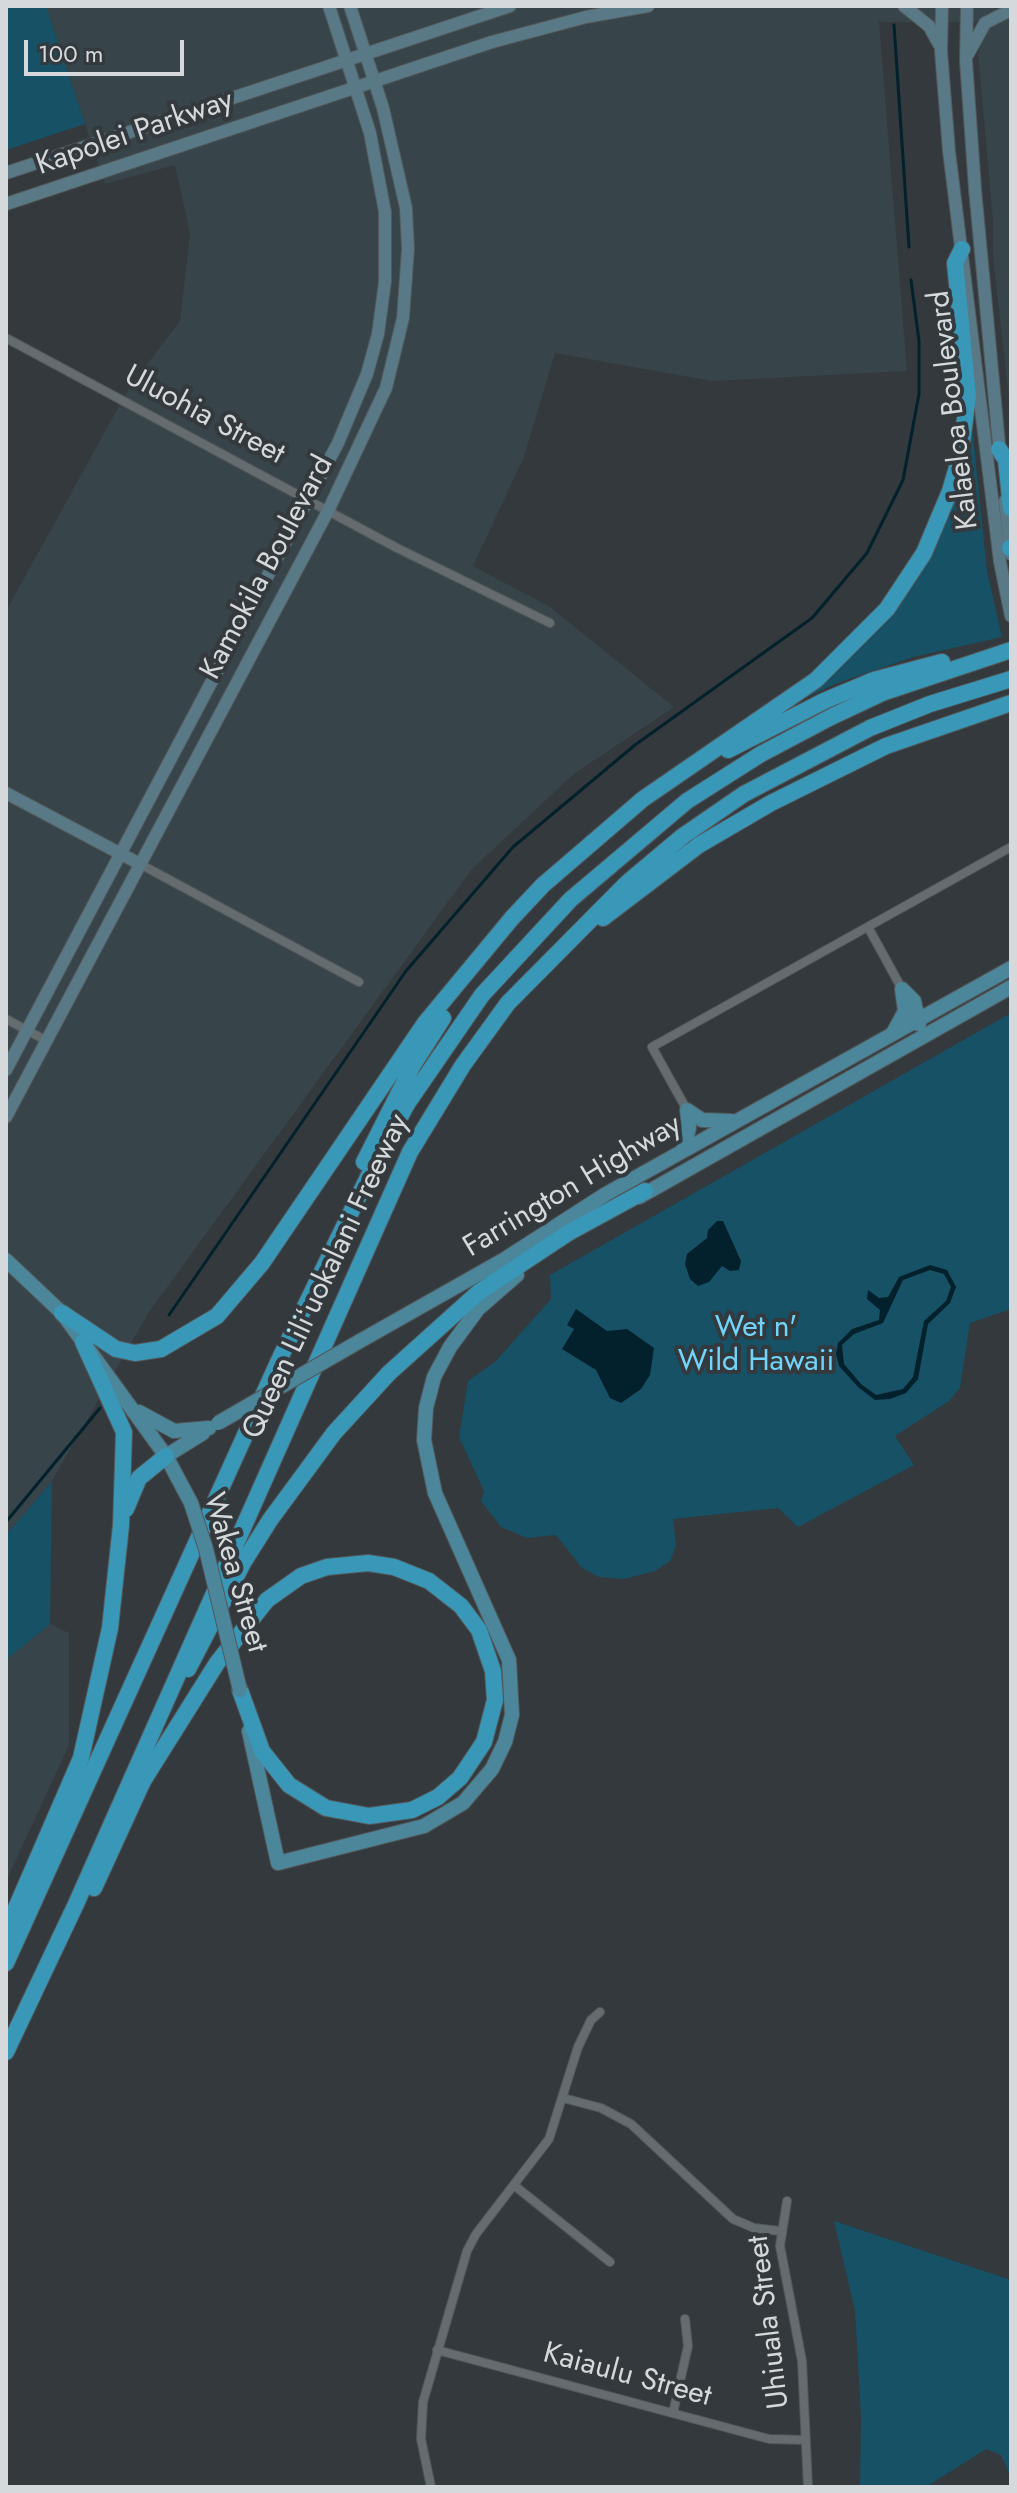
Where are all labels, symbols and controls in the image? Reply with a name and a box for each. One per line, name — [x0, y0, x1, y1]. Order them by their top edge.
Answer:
scale bar — [28, 24, 188, 74]
text: 100 m — [38, 36, 104, 71]
street label: Kapolei Parkway — [32, 83, 238, 185]
street label: Kalaeloa Boulevard — [922, 288, 988, 532]
street label: Uluohia Street — [118, 359, 290, 473]
street label: Kamokila Boulevard — [194, 450, 342, 686]
street label: Farrington Highway — [457, 1108, 689, 1266]
street label: Queen Liliʻuokalani Freeway — [236, 1109, 418, 1445]
park label: Wet n' Wild Hawaii — [678, 1311, 834, 1382]
street label: Wakea Street — [194, 1489, 274, 1657]
street label: Uhiuala Street — [742, 2233, 798, 2411]
street label: Kaiaulu Street — [539, 2336, 715, 2416]

